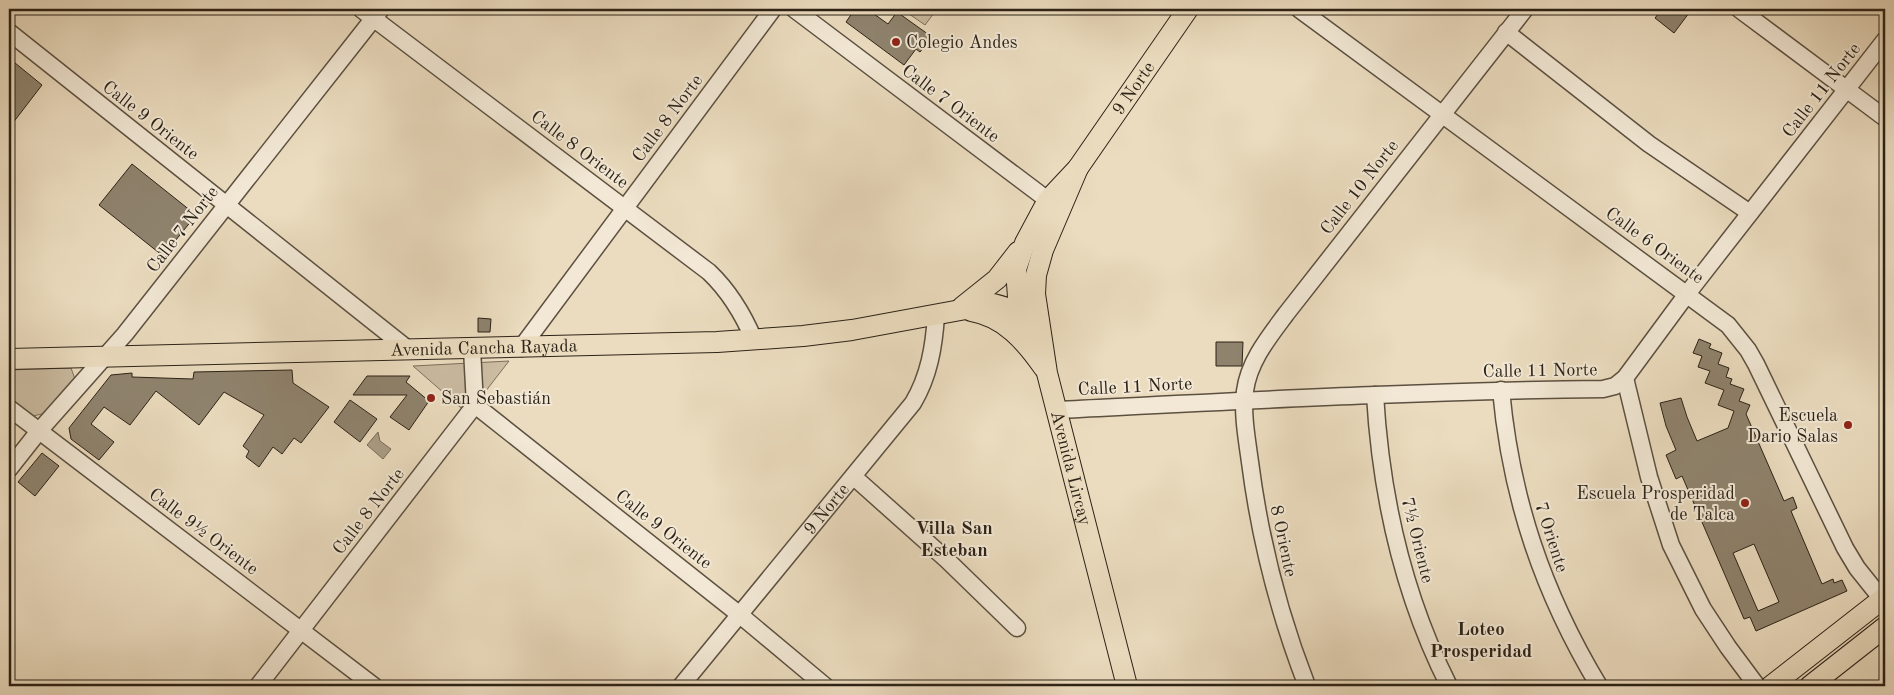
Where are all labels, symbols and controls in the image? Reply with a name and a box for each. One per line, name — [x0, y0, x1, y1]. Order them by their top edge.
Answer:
place label: Colegio Andes — [906, 34, 1018, 52]
marker: Colegio Andes — [890, 36, 902, 48]
street label: Calle 11 Norte — [1779, 40, 1864, 141]
street label: 9 Norte — [1109, 59, 1159, 119]
street label: Calle 7 Oriente — [898, 61, 1002, 146]
street label: Calle 8 Norte — [629, 72, 706, 166]
street label: Calle 9 Oriente — [99, 78, 202, 164]
street label: Calle 8 Oriente — [527, 107, 631, 192]
street label: Calle 10 Norte — [1317, 137, 1402, 238]
street label: Calle 7 Norte — [144, 183, 222, 276]
street label: Calle 6 Oriente — [1602, 204, 1707, 287]
street label: Avenida Cancha Rayada — [390, 337, 578, 360]
street label: Calle 11 Norte — [1483, 361, 1598, 381]
street label: Calle 11 Norte — [1077, 375, 1193, 399]
place label: San Sebastián — [441, 390, 551, 408]
marker: San Sebastián — [425, 392, 437, 404]
place label: Escuela Dario Salas — [1747, 407, 1838, 446]
street label: Avenida Lircay — [1047, 409, 1094, 528]
marker: Escuela Dario Salas — [1842, 419, 1854, 431]
street label: Calle 8 Norte — [330, 465, 408, 558]
street label: 9 Norte — [801, 481, 853, 539]
street label: Calle 9½ Oriente — [145, 485, 261, 579]
place label: Escuela Prosperidad de Talca — [1576, 485, 1735, 524]
street label: Calle 9 Oriente — [612, 487, 715, 573]
street label: 7½ Oriente — [1398, 496, 1436, 585]
marker: Escuela Prosperidad de Talca — [1739, 497, 1751, 509]
street label: 7 Oriente — [1531, 500, 1571, 575]
street label: 8 Oriente — [1267, 504, 1299, 579]
district label: Villa San Esteban — [915, 520, 993, 561]
district label: Loteo Prosperidad — [1430, 621, 1532, 662]

